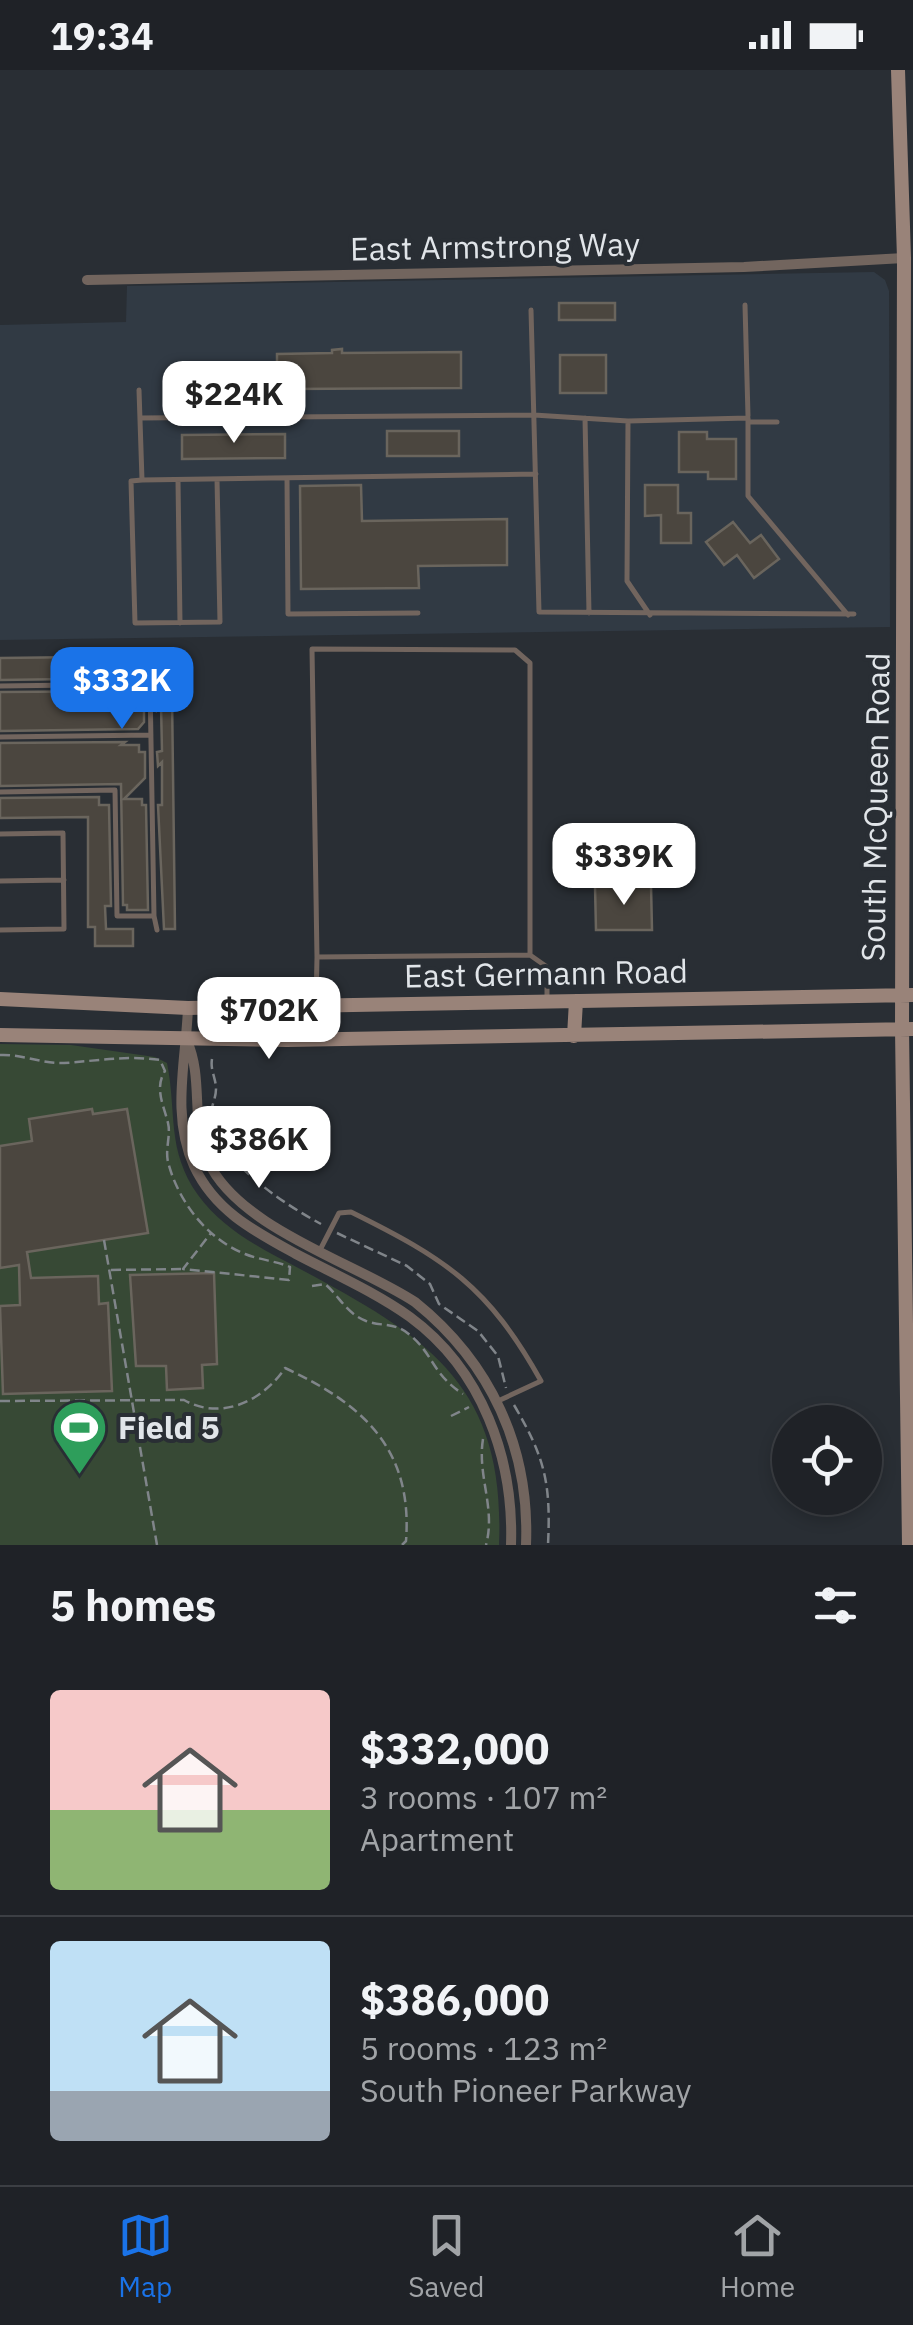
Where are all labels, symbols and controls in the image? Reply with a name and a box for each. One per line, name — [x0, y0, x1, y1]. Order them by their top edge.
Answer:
text: 19:34 — [50, 11, 154, 60]
street label: East Armstrong Way — [350, 222, 640, 270]
pin: $224K — [164, 361, 304, 446]
text: $224K — [184, 372, 284, 414]
pin: $332K — [52, 647, 192, 732]
street label: South McQueen Road — [851, 652, 899, 962]
text: $332K — [72, 658, 172, 700]
pin: $339K — [554, 823, 694, 908]
text: $339K — [574, 834, 674, 876]
street label: East Germann Road — [404, 950, 688, 996]
pin: $702K — [199, 977, 339, 1062]
text: $702K — [219, 988, 319, 1030]
pin: $386K — [189, 1106, 329, 1191]
text: $386K — [209, 1117, 309, 1159]
sports icon: Field 5 — [49, 1398, 109, 1477]
map controls — [772, 1405, 882, 1515]
button: locate — [772, 1405, 882, 1515]
place label: Field 5 — [118, 1406, 220, 1448]
text: 5 homes — [50, 1578, 216, 1633]
icon: filters — [808, 1578, 863, 1633]
text: $332,000 — [360, 1721, 549, 1776]
icon: home — [130, 1730, 250, 1850]
text: 3 rooms · 107 m² — [360, 1776, 607, 1818]
text: Apartment — [360, 1818, 514, 1860]
text: $386,000 — [360, 1972, 549, 2027]
icon: home — [130, 1981, 250, 2101]
text: 5 rooms · 123 m² — [360, 2027, 607, 2069]
text: South Pioneer Parkway — [360, 2069, 692, 2111]
tab: Map — [118, 2208, 173, 2305]
tab: Saved — [408, 2208, 484, 2305]
tab: Home — [720, 2208, 795, 2305]

